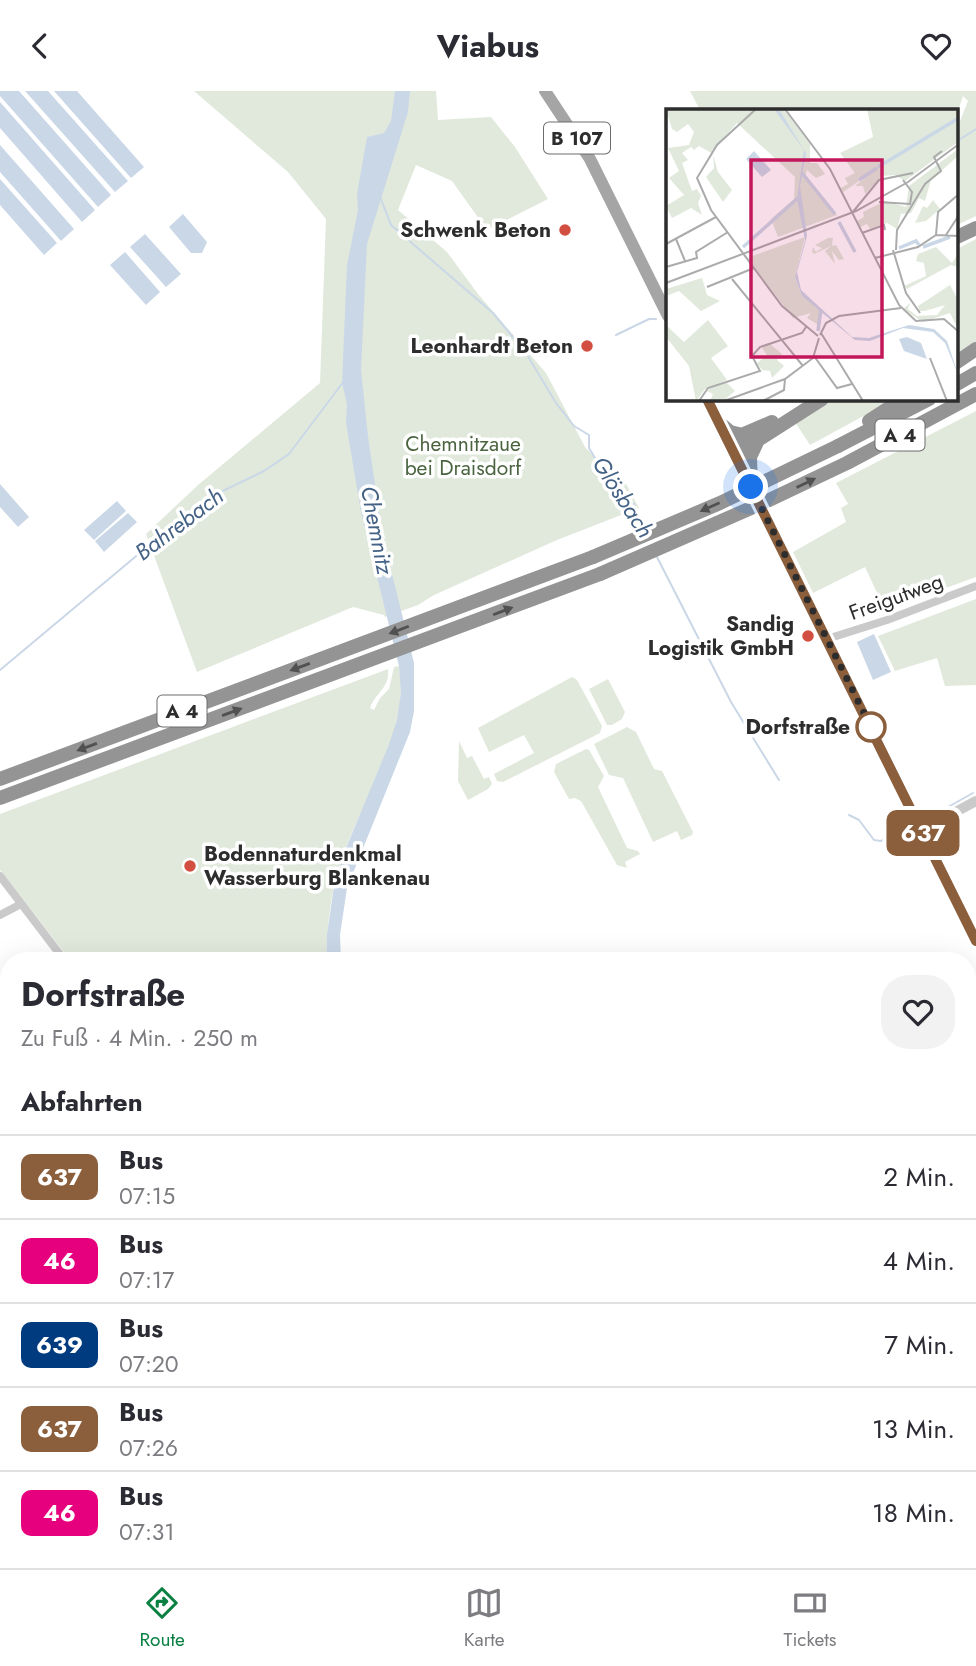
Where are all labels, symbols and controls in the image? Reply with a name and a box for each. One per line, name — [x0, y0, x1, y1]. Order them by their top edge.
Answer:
text: Viabus — [437, 23, 539, 69]
icon: back — [21, 27, 59, 65]
icon: heart — [917, 27, 955, 65]
inset map — [666, 109, 958, 401]
road number: B 107 — [544, 123, 610, 153]
place label: Schwenk Beton — [400, 215, 551, 245]
marker: Schwenk Beton — [557, 222, 573, 238]
place label: Leonhardt Beton — [410, 331, 573, 361]
marker: Leonhardt Beton — [579, 338, 595, 354]
road number: A 4 — [876, 419, 925, 451]
park label: Chemnitzaue bei Draisdorf — [405, 429, 522, 483]
water label: Glösbach — [584, 449, 662, 545]
your location — [733, 469, 768, 504]
one-way arrow — [796, 477, 816, 489]
water label: Bahrebach — [127, 479, 231, 569]
water label: Chemnitz — [352, 483, 403, 579]
one-way arrow — [700, 502, 721, 513]
street label: Freigutweg — [845, 566, 947, 628]
one-way arrow — [493, 605, 514, 616]
place label: Sandig Logistik GmbH — [648, 609, 794, 663]
one-way arrow — [388, 625, 409, 636]
marker: Sandig Logistik GmbH — [800, 628, 816, 644]
one-way arrow — [290, 662, 311, 673]
road number: A 4 — [158, 695, 206, 727]
one-way arrow — [222, 706, 243, 717]
place label: Dorfstraße — [745, 712, 850, 742]
marker: Dorfstraße — [856, 712, 886, 742]
one-way arrow — [77, 741, 98, 752]
line badge: 637 — [883, 810, 963, 856]
text: 637 — [900, 815, 946, 850]
place label: Bodennaturdenkmal Wasserburg Blankenau — [204, 839, 430, 893]
marker: Bodennaturdenkmal Wasserburg Blankenau — [182, 858, 198, 874]
text: Dorfstraße — [21, 971, 185, 1018]
button: heart — [881, 975, 955, 1049]
text: Zu Fuß · 4 Min. · 250 m — [21, 1021, 258, 1055]
text: Abfahrten — [21, 1083, 143, 1121]
text: Bus — [119, 1141, 163, 1179]
text: 2 Min. — [883, 1158, 955, 1196]
text: 637 — [37, 1159, 82, 1194]
text: 07:15 — [119, 1179, 175, 1213]
text: Bus — [119, 1225, 163, 1263]
text: 4 Min. — [883, 1242, 955, 1280]
text: 46 — [43, 1243, 76, 1278]
text: 07:17 — [119, 1263, 174, 1297]
text: Bus — [119, 1309, 163, 1347]
text: 7 Min. — [884, 1326, 955, 1364]
text: 639 — [36, 1327, 83, 1362]
text: 07:20 — [119, 1347, 179, 1381]
text: Bus — [119, 1393, 163, 1431]
text: 13 Min. — [872, 1410, 955, 1448]
text: 637 — [37, 1411, 82, 1446]
text: 07:26 — [119, 1431, 178, 1465]
text: Bus — [119, 1477, 163, 1515]
text: 18 Min. — [872, 1494, 955, 1532]
text: 46 — [43, 1495, 76, 1530]
text: 07:31 — [119, 1515, 175, 1549]
tab: Route — [139, 1584, 185, 1653]
tab: Karte — [464, 1584, 505, 1653]
tab: Tickets — [784, 1584, 836, 1653]

